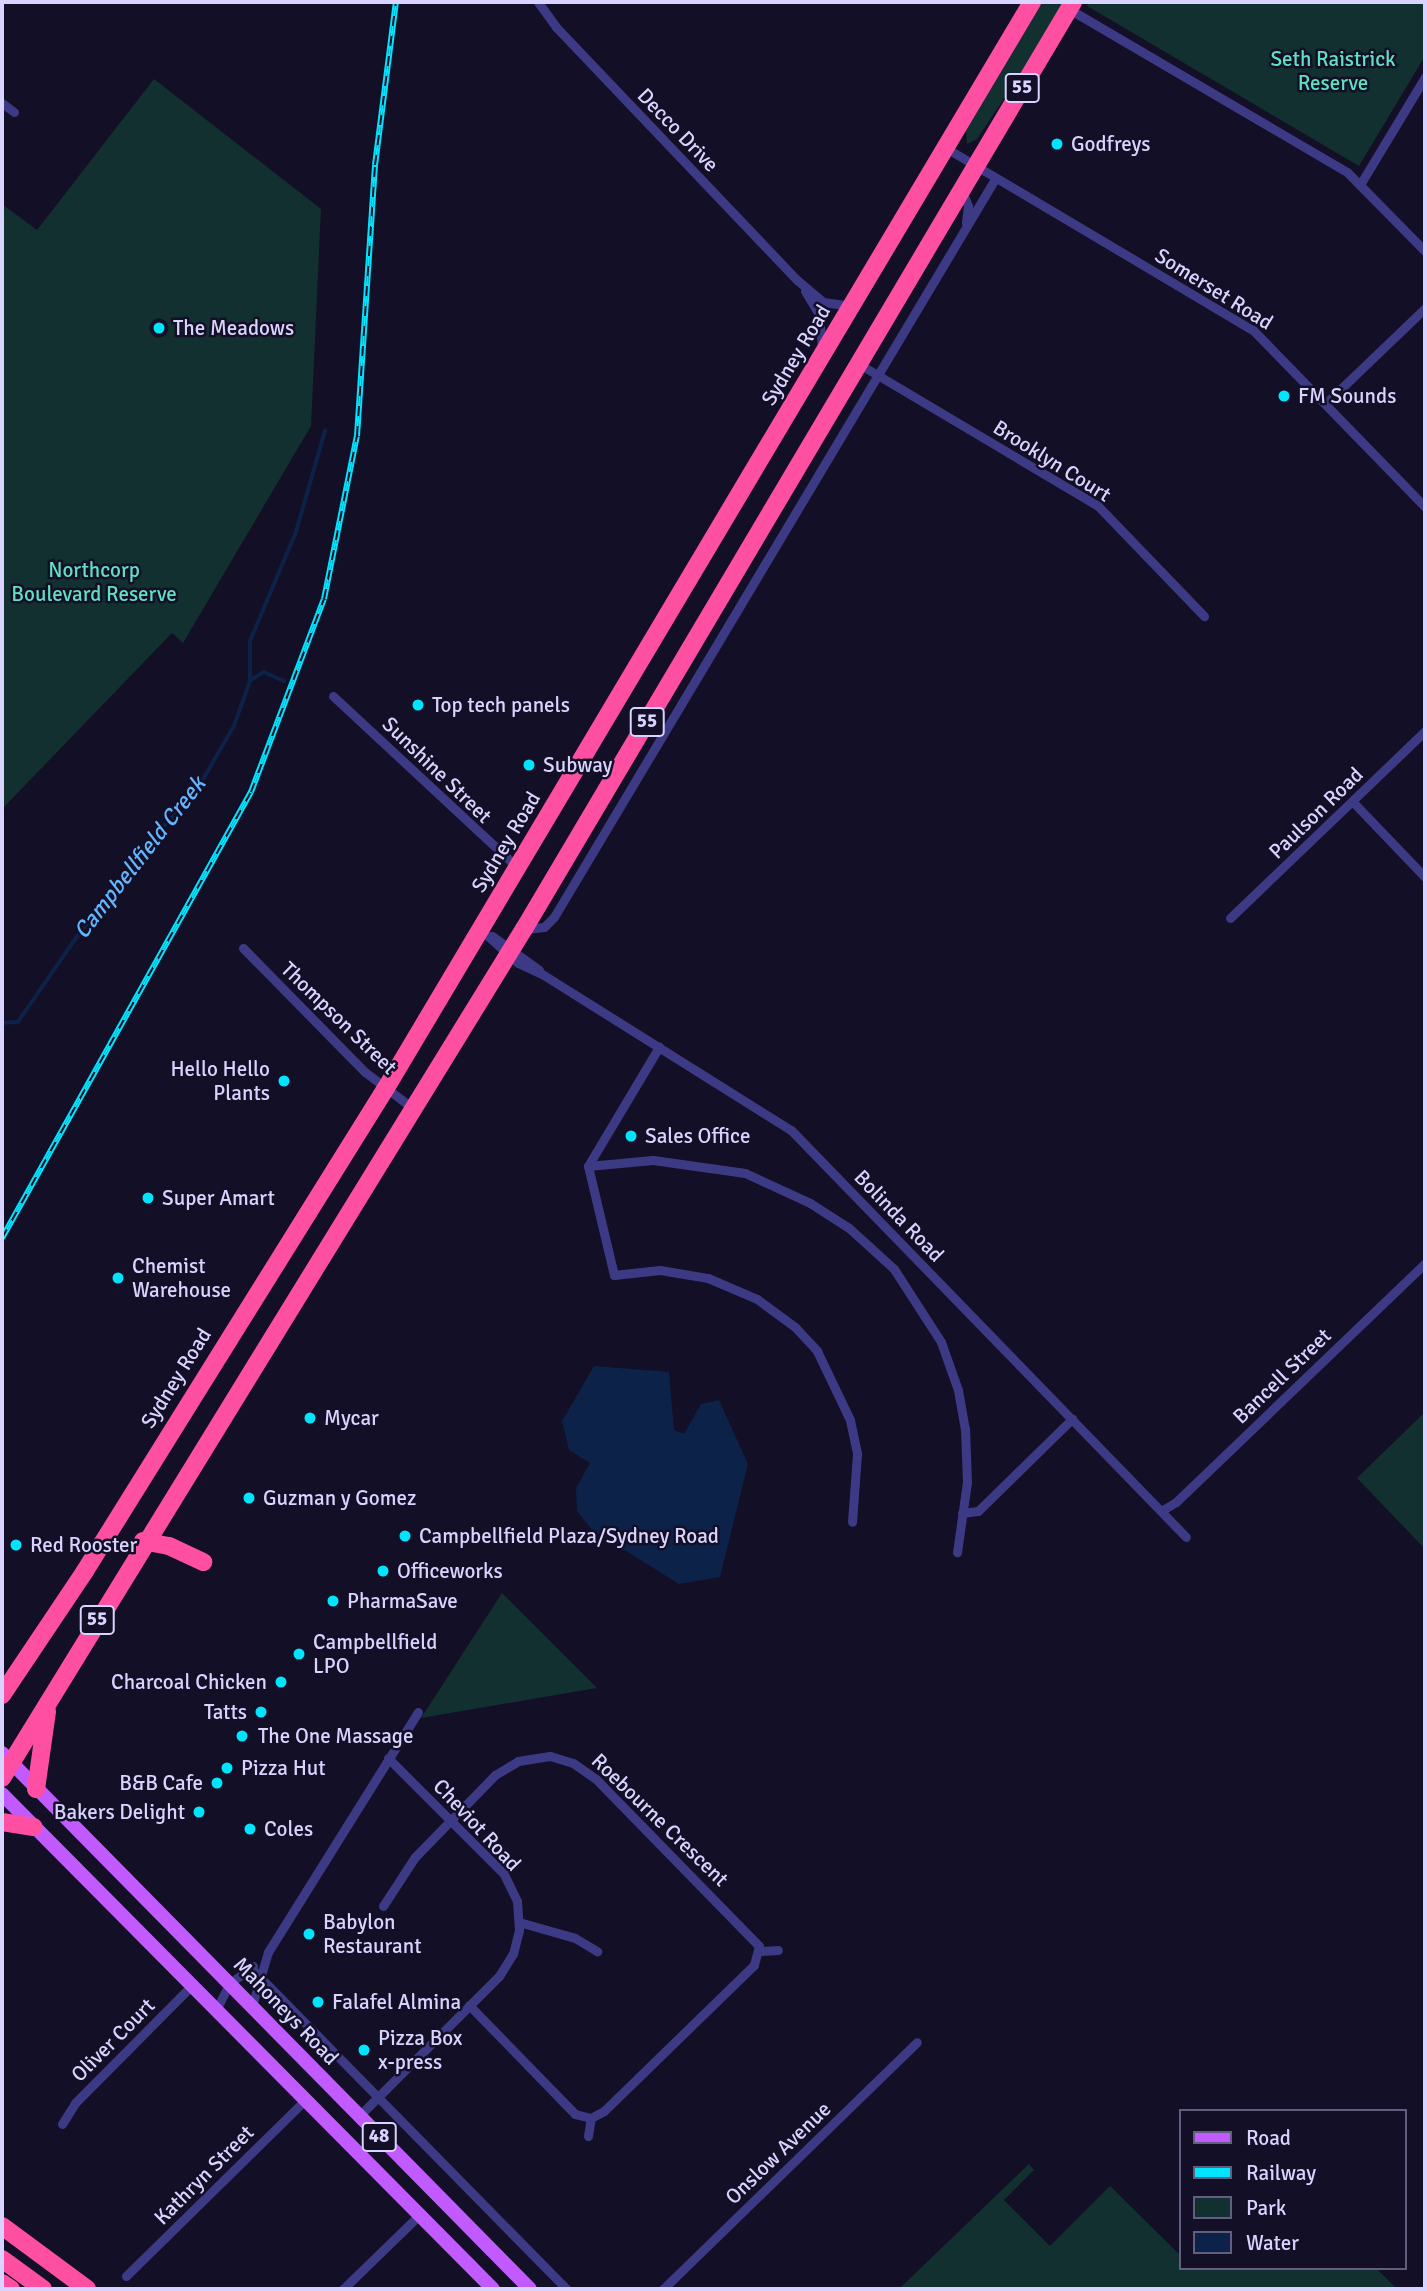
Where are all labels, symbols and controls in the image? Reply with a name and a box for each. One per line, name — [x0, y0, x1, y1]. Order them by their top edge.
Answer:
park label: Seth Raistrick Reserve — [1270, 46, 1396, 96]
road number: 55 — [1004, 72, 1040, 104]
street label: Decco Drive — [632, 83, 724, 177]
place label: Godfreys — [1071, 131, 1151, 157]
marker: Godfreys — [1049, 136, 1065, 152]
street label: Somerset Road — [1150, 243, 1278, 335]
street label: Sydney Road — [756, 300, 836, 410]
place label: The Meadows — [173, 315, 294, 341]
marker: The Meadows — [151, 320, 167, 336]
place label: FM Sounds — [1298, 383, 1396, 409]
marker: FM Sounds — [1276, 388, 1292, 404]
street label: Brooklyn Court — [988, 415, 1116, 507]
park label: Northcorp Boulevard Reserve — [11, 557, 177, 607]
place label: Top tech panels — [432, 692, 570, 718]
marker: Top tech panels — [410, 697, 426, 713]
road number: 55 — [630, 706, 664, 737]
street label: Sunshine Street — [377, 712, 497, 828]
place label: Subway — [543, 752, 612, 778]
marker: Subway — [521, 757, 537, 773]
street label: Paulson Road — [1264, 762, 1368, 864]
water label: Campbellfield Creek — [68, 772, 212, 944]
street label: Sydney Road — [466, 787, 546, 897]
street label: Thompson Street — [276, 956, 402, 1080]
place label: Hello Hello Plants — [170, 1056, 270, 1106]
marker: Hello Hello Plants — [276, 1073, 292, 1089]
place label: Sales Office — [645, 1123, 750, 1149]
marker: Sales Office — [623, 1128, 639, 1144]
street label: Bolinda Road — [849, 1165, 949, 1267]
place label: Super Amart — [162, 1185, 275, 1211]
marker: Super Amart — [140, 1190, 156, 1206]
place label: Chemist Warehouse — [132, 1253, 231, 1303]
marker: Chemist Warehouse — [110, 1270, 126, 1286]
street label: Sydney Road — [135, 1323, 217, 1433]
street label: Bancell Street — [1228, 1323, 1336, 1429]
place label: Mycar — [324, 1405, 379, 1431]
marker: Mycar — [302, 1410, 318, 1426]
place label: Guzman y Gomez — [263, 1485, 416, 1511]
marker: Guzman y Gomez — [241, 1490, 257, 1506]
place label: Campbellfield Plaza/Sydney Road — [419, 1523, 719, 1549]
marker: Campbellfield Plaza/Sydney Road — [397, 1528, 413, 1544]
place label: Red Rooster — [30, 1532, 137, 1558]
marker: Red Rooster — [8, 1537, 24, 1553]
place label: Officeworks — [397, 1558, 503, 1584]
marker: Officeworks — [375, 1563, 391, 1579]
place label: PharmaSave — [347, 1588, 458, 1614]
marker: PharmaSave — [325, 1593, 341, 1609]
road number: 55 — [80, 1604, 114, 1636]
place label: Campbellfield LPO — [313, 1629, 437, 1679]
marker: Campbellfield LPO — [291, 1646, 307, 1662]
place label: Charcoal Chicken — [111, 1669, 267, 1695]
marker: Charcoal Chicken — [273, 1674, 289, 1690]
place label: Tatts — [204, 1699, 247, 1725]
marker: Tatts — [253, 1704, 269, 1720]
place label: The One Massage — [258, 1723, 413, 1749]
marker: The One Massage — [232, 1726, 252, 1746]
street label: Roebourne Crescent — [586, 1748, 734, 1892]
place label: Pizza Hut — [241, 1755, 326, 1781]
marker: Pizza Hut — [219, 1760, 235, 1776]
place label: B&B Cafe — [119, 1770, 203, 1796]
street label: Cheviot Road — [428, 1774, 526, 1876]
marker: B&B Cafe — [209, 1775, 225, 1791]
place label: Bakers Delight — [54, 1799, 185, 1825]
marker: Bakers Delight — [191, 1804, 207, 1820]
place label: Coles — [264, 1816, 313, 1842]
marker: Coles — [242, 1821, 258, 1837]
place label: Babylon Restaurant — [323, 1909, 422, 1959]
marker: Babylon Restaurant — [301, 1926, 317, 1942]
street label: Mahoneys Road — [228, 1952, 344, 2070]
place label: Falafel Almina — [332, 1989, 461, 2015]
street label: Oliver Court — [66, 1993, 160, 2087]
marker: Falafel Almina — [310, 1994, 326, 2010]
place label: Pizza Box x-press — [378, 2025, 463, 2075]
marker: Pizza Box x-press — [356, 2042, 372, 2058]
street label: Onslow Avenue — [720, 2096, 836, 2210]
legend — [1178, 2109, 1406, 2270]
street label: Kathryn Street — [149, 2120, 259, 2230]
road number: 48 — [362, 2122, 396, 2152]
text: Road — [1246, 2125, 1291, 2151]
text: Railway — [1246, 2160, 1316, 2186]
text: Park — [1246, 2195, 1286, 2221]
text: Water — [1246, 2230, 1299, 2256]

